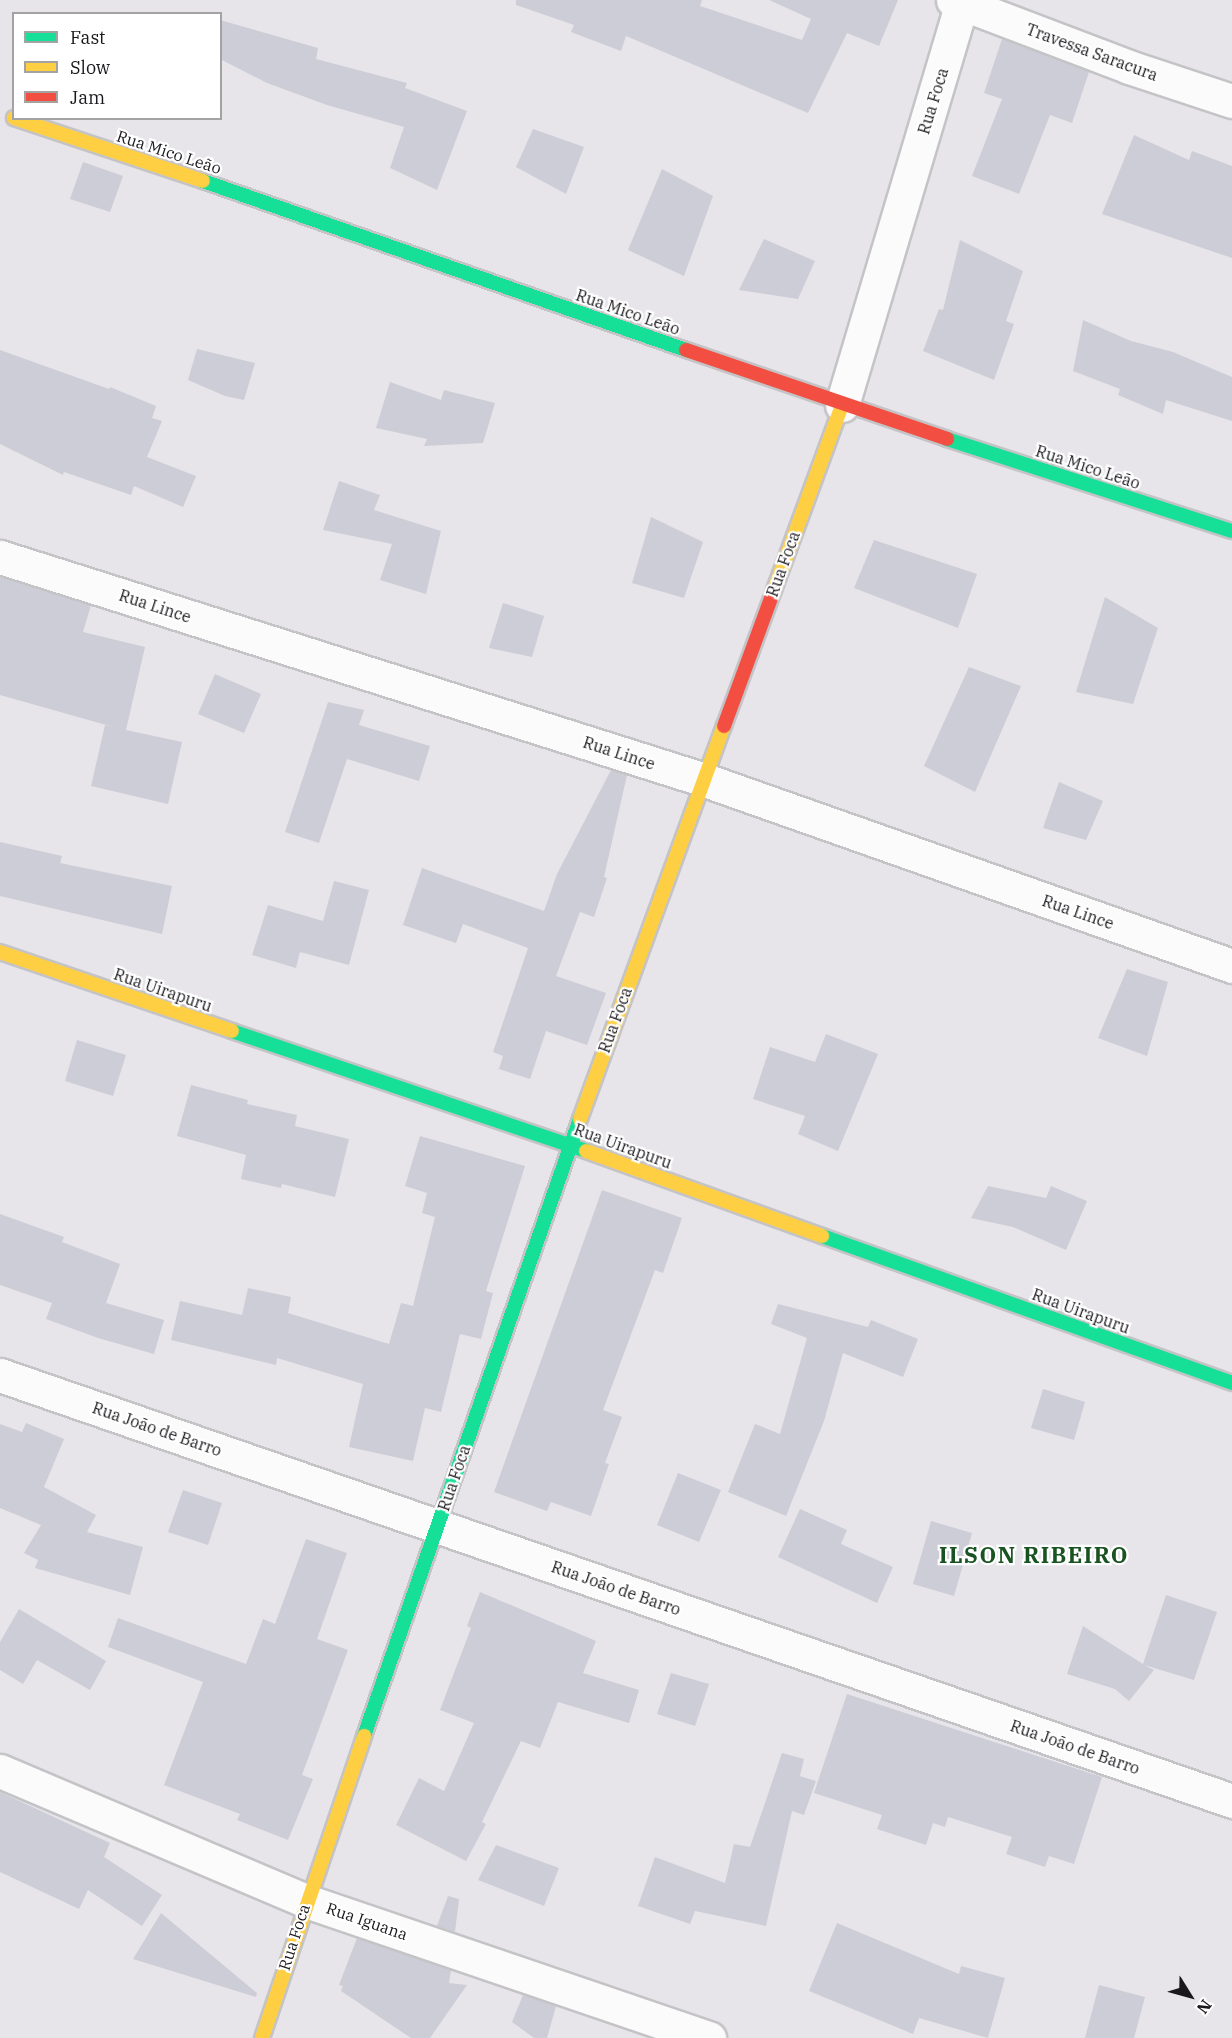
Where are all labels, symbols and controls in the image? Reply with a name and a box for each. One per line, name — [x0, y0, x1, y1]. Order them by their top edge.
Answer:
legend — [12, 12, 222, 120]
street label: Travessa Saracura — [1024, 19, 1160, 85]
text: Fast — [70, 26, 105, 49]
text: Slow — [70, 56, 110, 79]
street label: Rua Foca — [914, 65, 952, 137]
text: Jam — [70, 86, 105, 109]
street label: Rua Mico Leão — [114, 126, 224, 178]
street label: Rua Mico Leão — [573, 285, 683, 339]
street label: Rua Mico Leão — [1033, 441, 1143, 493]
street label: Rua Foca — [762, 529, 804, 599]
street label: Rua Lince — [117, 585, 193, 627]
street label: Rua Lince — [581, 732, 657, 774]
street label: Rua Lince — [1040, 891, 1116, 933]
street label: Rua Uirapuru — [111, 964, 215, 1016]
street label: Rua Foca — [594, 985, 636, 1055]
street label: Rua Uirapuru — [571, 1119, 675, 1173]
street label: Rua Uirapuru — [1029, 1284, 1133, 1338]
street label: Rua João de Barro — [90, 1398, 224, 1460]
street label: Rua Foca — [434, 1442, 474, 1514]
district label: ILSON RIBEIRO — [939, 1542, 1129, 1568]
street label: Rua João de Barro — [549, 1557, 683, 1619]
street label: Rua João de Barro — [1008, 1716, 1142, 1778]
street label: Rua Iguana — [324, 1898, 410, 1944]
street label: Rua Foca — [274, 1901, 314, 1973]
north arrow — [1160, 1966, 1220, 2026]
text: N — [1193, 1996, 1216, 2018]

